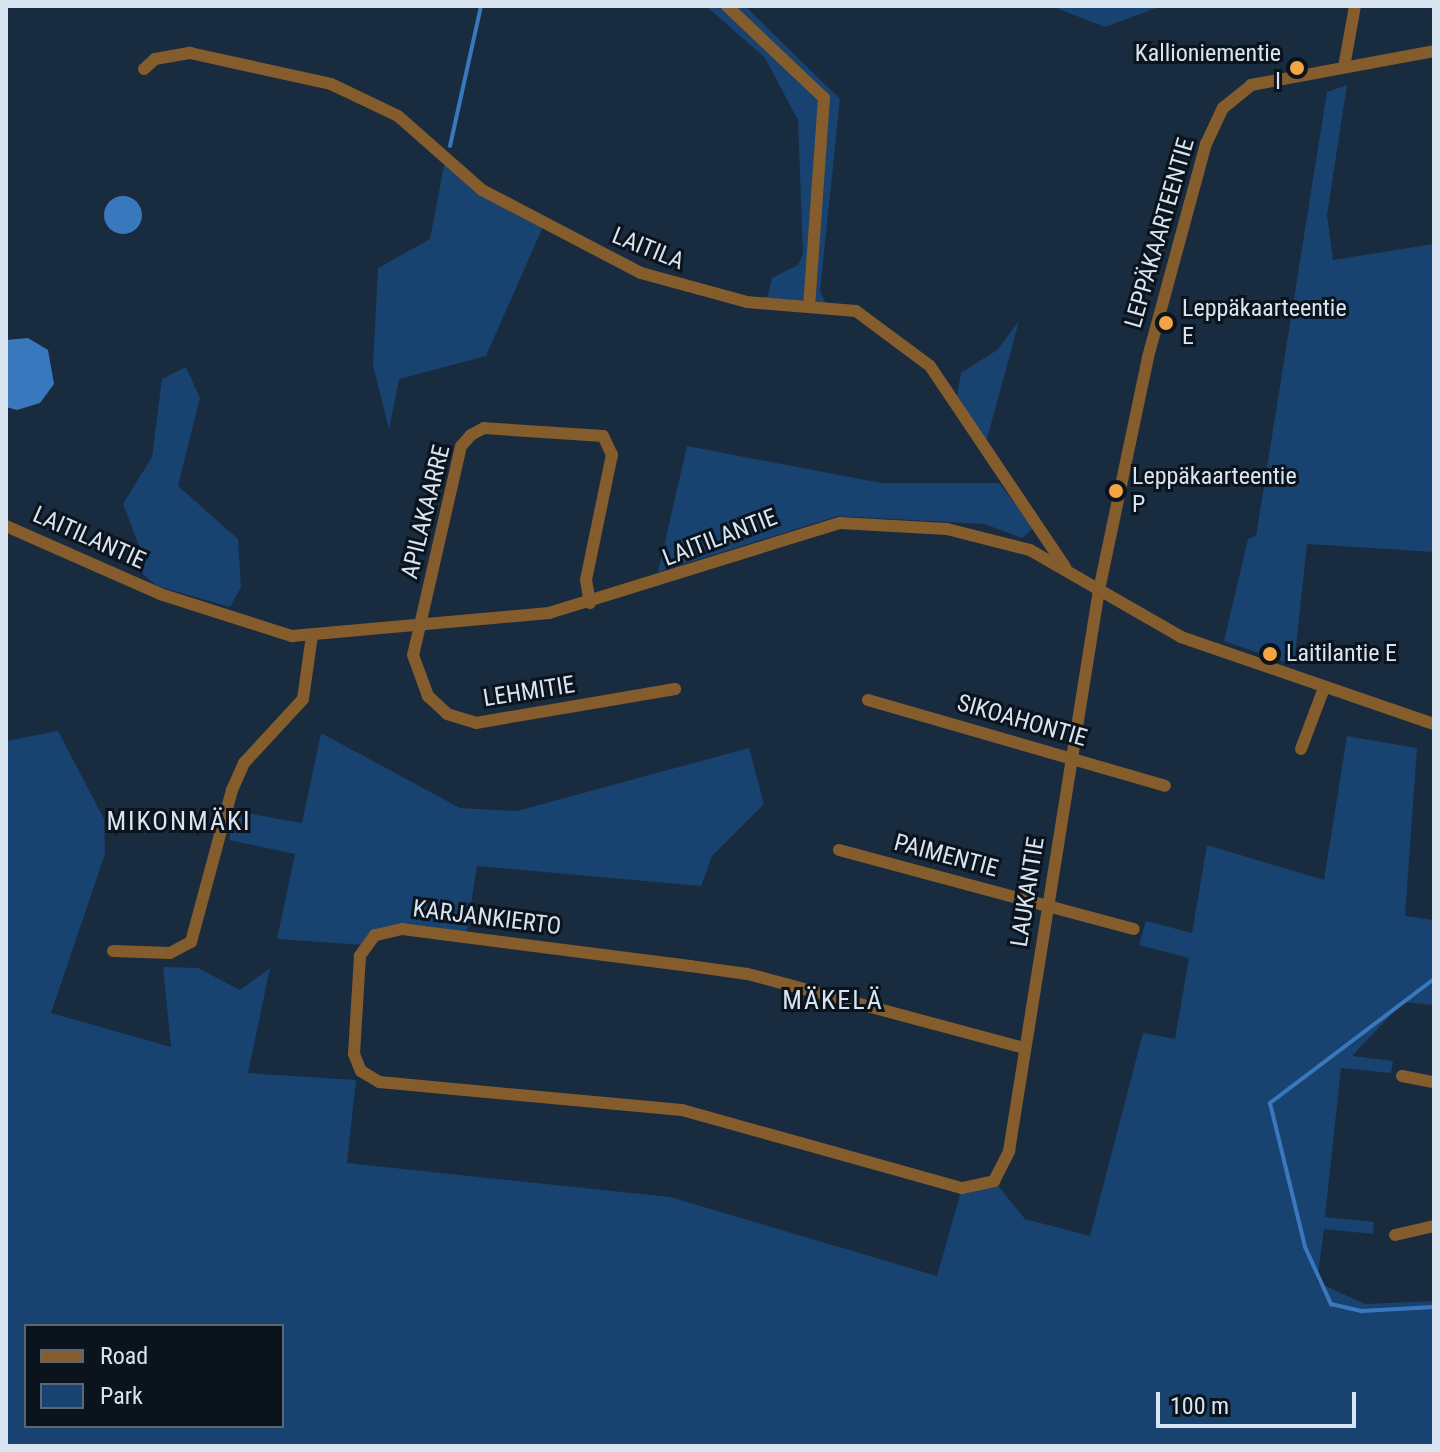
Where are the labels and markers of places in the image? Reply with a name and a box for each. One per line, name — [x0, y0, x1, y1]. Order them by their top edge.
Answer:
place label: Kallioniementie I — [1135, 40, 1281, 96]
marker: Kallioniementie I — [1288, 59, 1306, 77]
place label: Leppäkaarteentie E — [1182, 295, 1347, 351]
marker: Leppäkaarteentie E — [1157, 314, 1175, 332]
place label: Leppäkaarteentie P — [1132, 463, 1297, 519]
marker: Leppäkaarteentie P — [1107, 482, 1125, 500]
place label: Laitilantie E — [1286, 640, 1397, 668]
marker: Laitilantie E — [1261, 645, 1279, 663]

